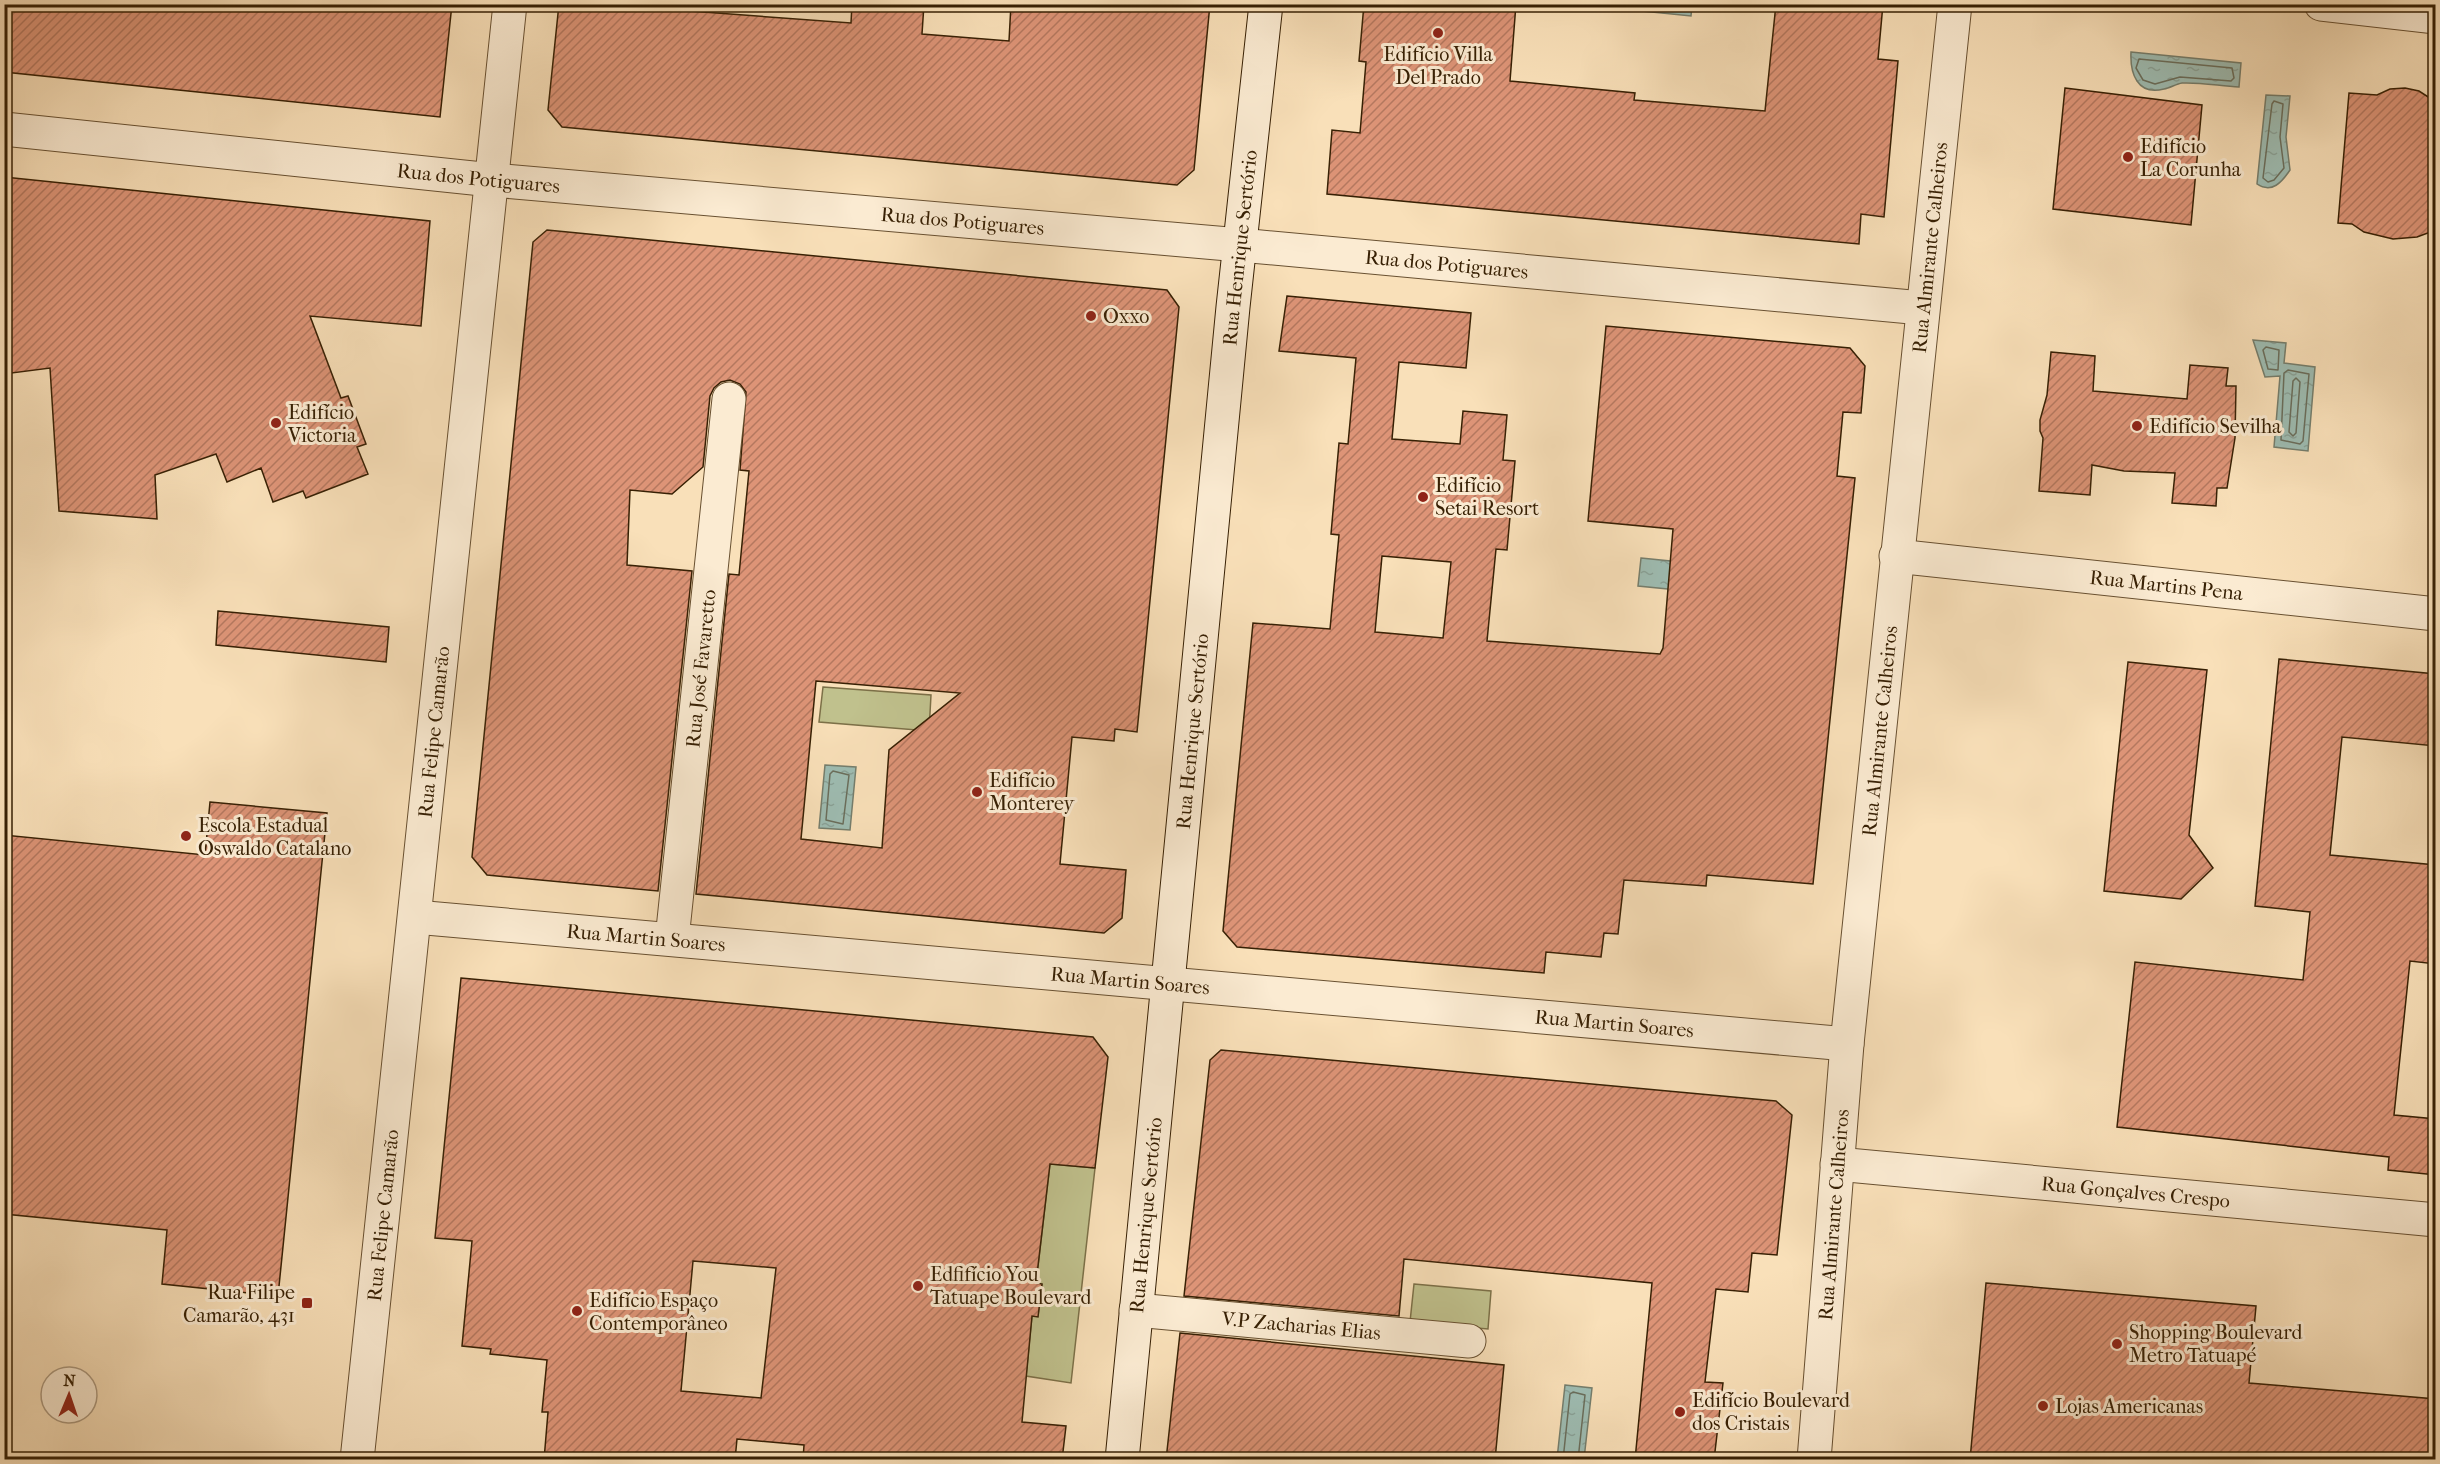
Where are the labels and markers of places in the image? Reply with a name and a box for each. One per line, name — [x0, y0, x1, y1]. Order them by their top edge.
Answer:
marker: Edifício Villa Del Prado — [1431, 26, 1445, 40]
place label: Edifício Villa Del Prado — [1383, 43, 1494, 89]
place label: Edifício La Corunha — [2140, 135, 2242, 181]
marker: Edifício La Corunha — [2121, 150, 2135, 164]
place label: Oxxo — [1103, 305, 1150, 328]
marker: Oxxo — [1084, 309, 1098, 323]
place label: Edifício Victoria — [287, 401, 357, 447]
place label: Edifício Sevilha — [2149, 415, 2282, 438]
marker: Edifício Victoria — [269, 416, 283, 430]
marker: Edifício Sevilha — [2130, 419, 2144, 433]
place label: Edifício Setai Resort — [1435, 474, 1539, 520]
marker: Edifício Setai Resort — [1416, 490, 1430, 504]
place label: Edifício Monterey — [989, 769, 1076, 815]
marker: Edifício Monterey — [970, 785, 984, 799]
place label: Escola Estadual Oswaldo Catalano — [198, 814, 351, 860]
marker: Escola Estadual Oswaldo Catalano — [179, 829, 193, 843]
place label: Edfifício You Tatuape Boulevard — [930, 1263, 1092, 1309]
marker: Edfifício You Tatuape Boulevard — [911, 1279, 925, 1293]
place label: Rua Filipe Camarão, 431 — [183, 1281, 295, 1327]
place label: Edifício Espaço Contemporâneo — [589, 1289, 728, 1335]
marker: Rua Filipe Camarão, 431 — [300, 1296, 314, 1310]
marker: Edifício Espaço Contemporâneo — [570, 1304, 584, 1318]
place label: Shopping Boulevard Metro Tatuapé — [2129, 1321, 2303, 1367]
marker: Shopping Boulevard Metro Tatuapé — [2110, 1337, 2124, 1351]
place label: Edifício Boulevard dos Cristais — [1692, 1389, 1851, 1435]
place label: Lojas Americanas — [2055, 1395, 2203, 1418]
marker: Lojas Americanas — [2036, 1399, 2050, 1413]
marker: Edifício Boulevard dos Cristais — [1673, 1405, 1687, 1419]

